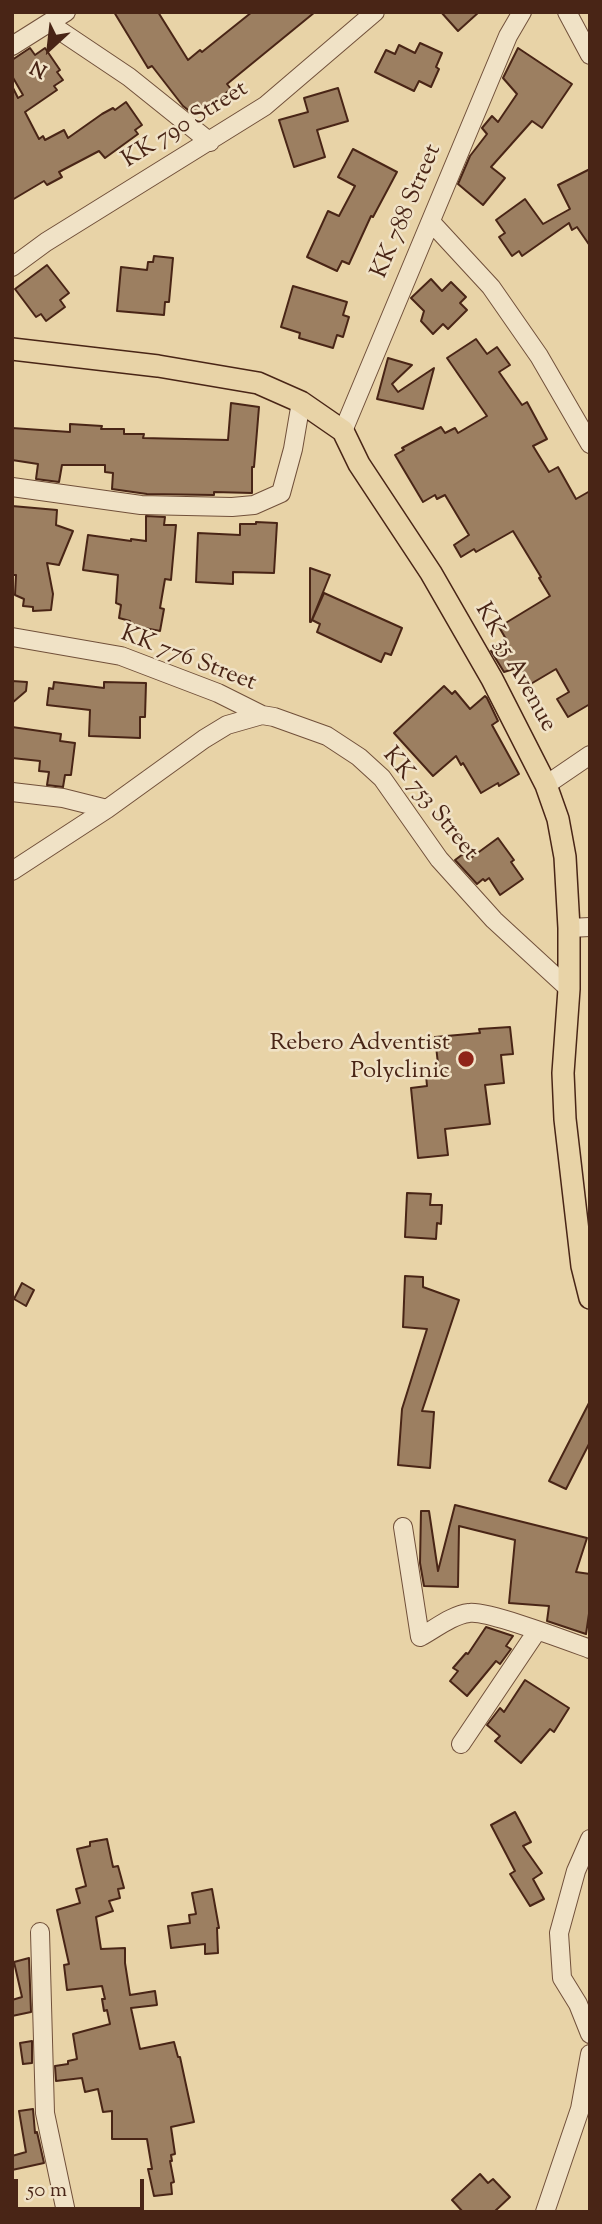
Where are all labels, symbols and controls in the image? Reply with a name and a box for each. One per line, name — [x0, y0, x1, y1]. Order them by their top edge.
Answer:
north arrow — [14, 14, 84, 84]
text: N — [26, 53, 52, 84]
street label: KK 790 Street — [118, 76, 254, 176]
street label: KK 788 Street — [367, 141, 449, 283]
street label: KK 35 Avenue — [467, 598, 561, 738]
street label: KK 776 Street — [116, 621, 260, 699]
street label: KK 753 Street — [375, 743, 483, 867]
place label: Rebero Adventist Polyclinic — [270, 1031, 450, 1087]
marker: Rebero Adventist Polyclinic — [456, 1049, 476, 1069]
scale bar — [18, 2164, 147, 2208]
text: 50 m — [27, 2176, 67, 2206]

